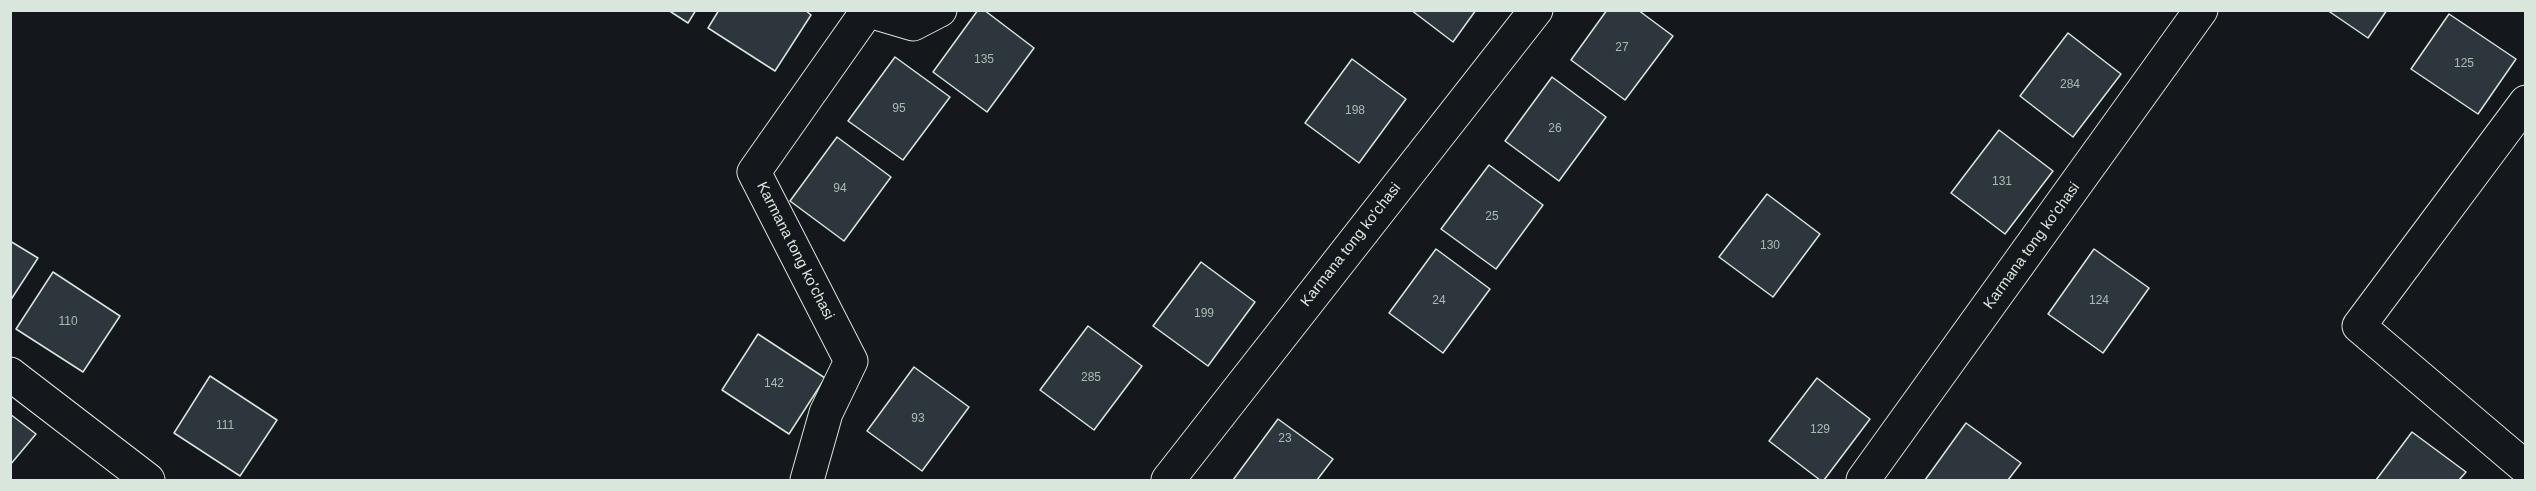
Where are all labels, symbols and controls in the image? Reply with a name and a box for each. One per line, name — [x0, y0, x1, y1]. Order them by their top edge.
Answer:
house number: 27 — [1615, 41, 1629, 55]
house number: 135 — [974, 53, 994, 67]
house number: 125 — [2454, 57, 2474, 71]
house number: 284 — [2060, 78, 2080, 92]
house number: 95 — [892, 102, 906, 116]
house number: 198 — [1345, 104, 1365, 118]
house number: 26 — [1548, 122, 1562, 136]
house number: 131 — [1992, 175, 2012, 189]
street label: Karmana tong ko'chasi — [752, 179, 838, 323]
street label: Karmana tong ko'chasi — [1980, 179, 2084, 313]
street label: Karmana tong ko'chasi — [1297, 180, 1405, 310]
house number: 94 — [833, 182, 847, 196]
house number: 25 — [1485, 210, 1499, 224]
house number: 130 — [1760, 239, 1780, 253]
house number: 24 — [1432, 294, 1446, 308]
house number: 124 — [2089, 294, 2109, 308]
house number: 199 — [1194, 307, 1214, 321]
house number: 110 — [58, 315, 78, 329]
house number: 285 — [1081, 371, 1101, 385]
house number: 142 — [764, 377, 784, 391]
house number: 93 — [911, 412, 925, 426]
house number: 111 — [216, 419, 234, 433]
house number: 129 — [1810, 423, 1830, 437]
house number: 23 — [1278, 432, 1292, 446]

